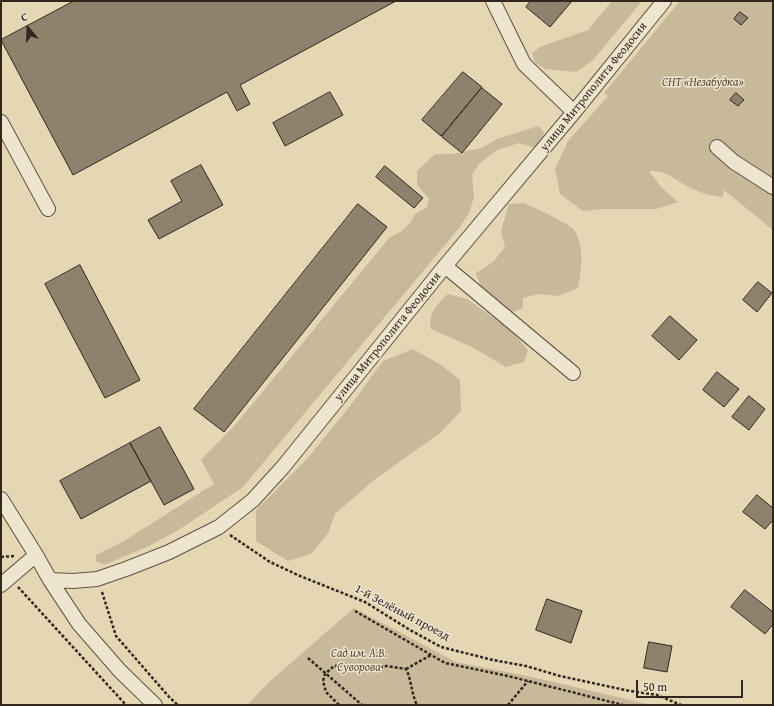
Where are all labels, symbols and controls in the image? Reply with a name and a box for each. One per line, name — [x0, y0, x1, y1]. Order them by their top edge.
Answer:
north arrow — [8, 8, 48, 48]
text: С — [19, 8, 30, 25]
street label: улица Митрополита Феодосия — [538, 20, 650, 154]
park label: СНТ «Незабудка» — [662, 76, 744, 90]
street label: улица Митрополита Феодосия — [332, 270, 444, 404]
street label: 1-й Зелёный проезд — [352, 582, 452, 644]
park label: Сад им. А.В. Суворова — [331, 647, 387, 675]
scale bar — [638, 672, 745, 698]
text: 50 m — [643, 678, 667, 695]

